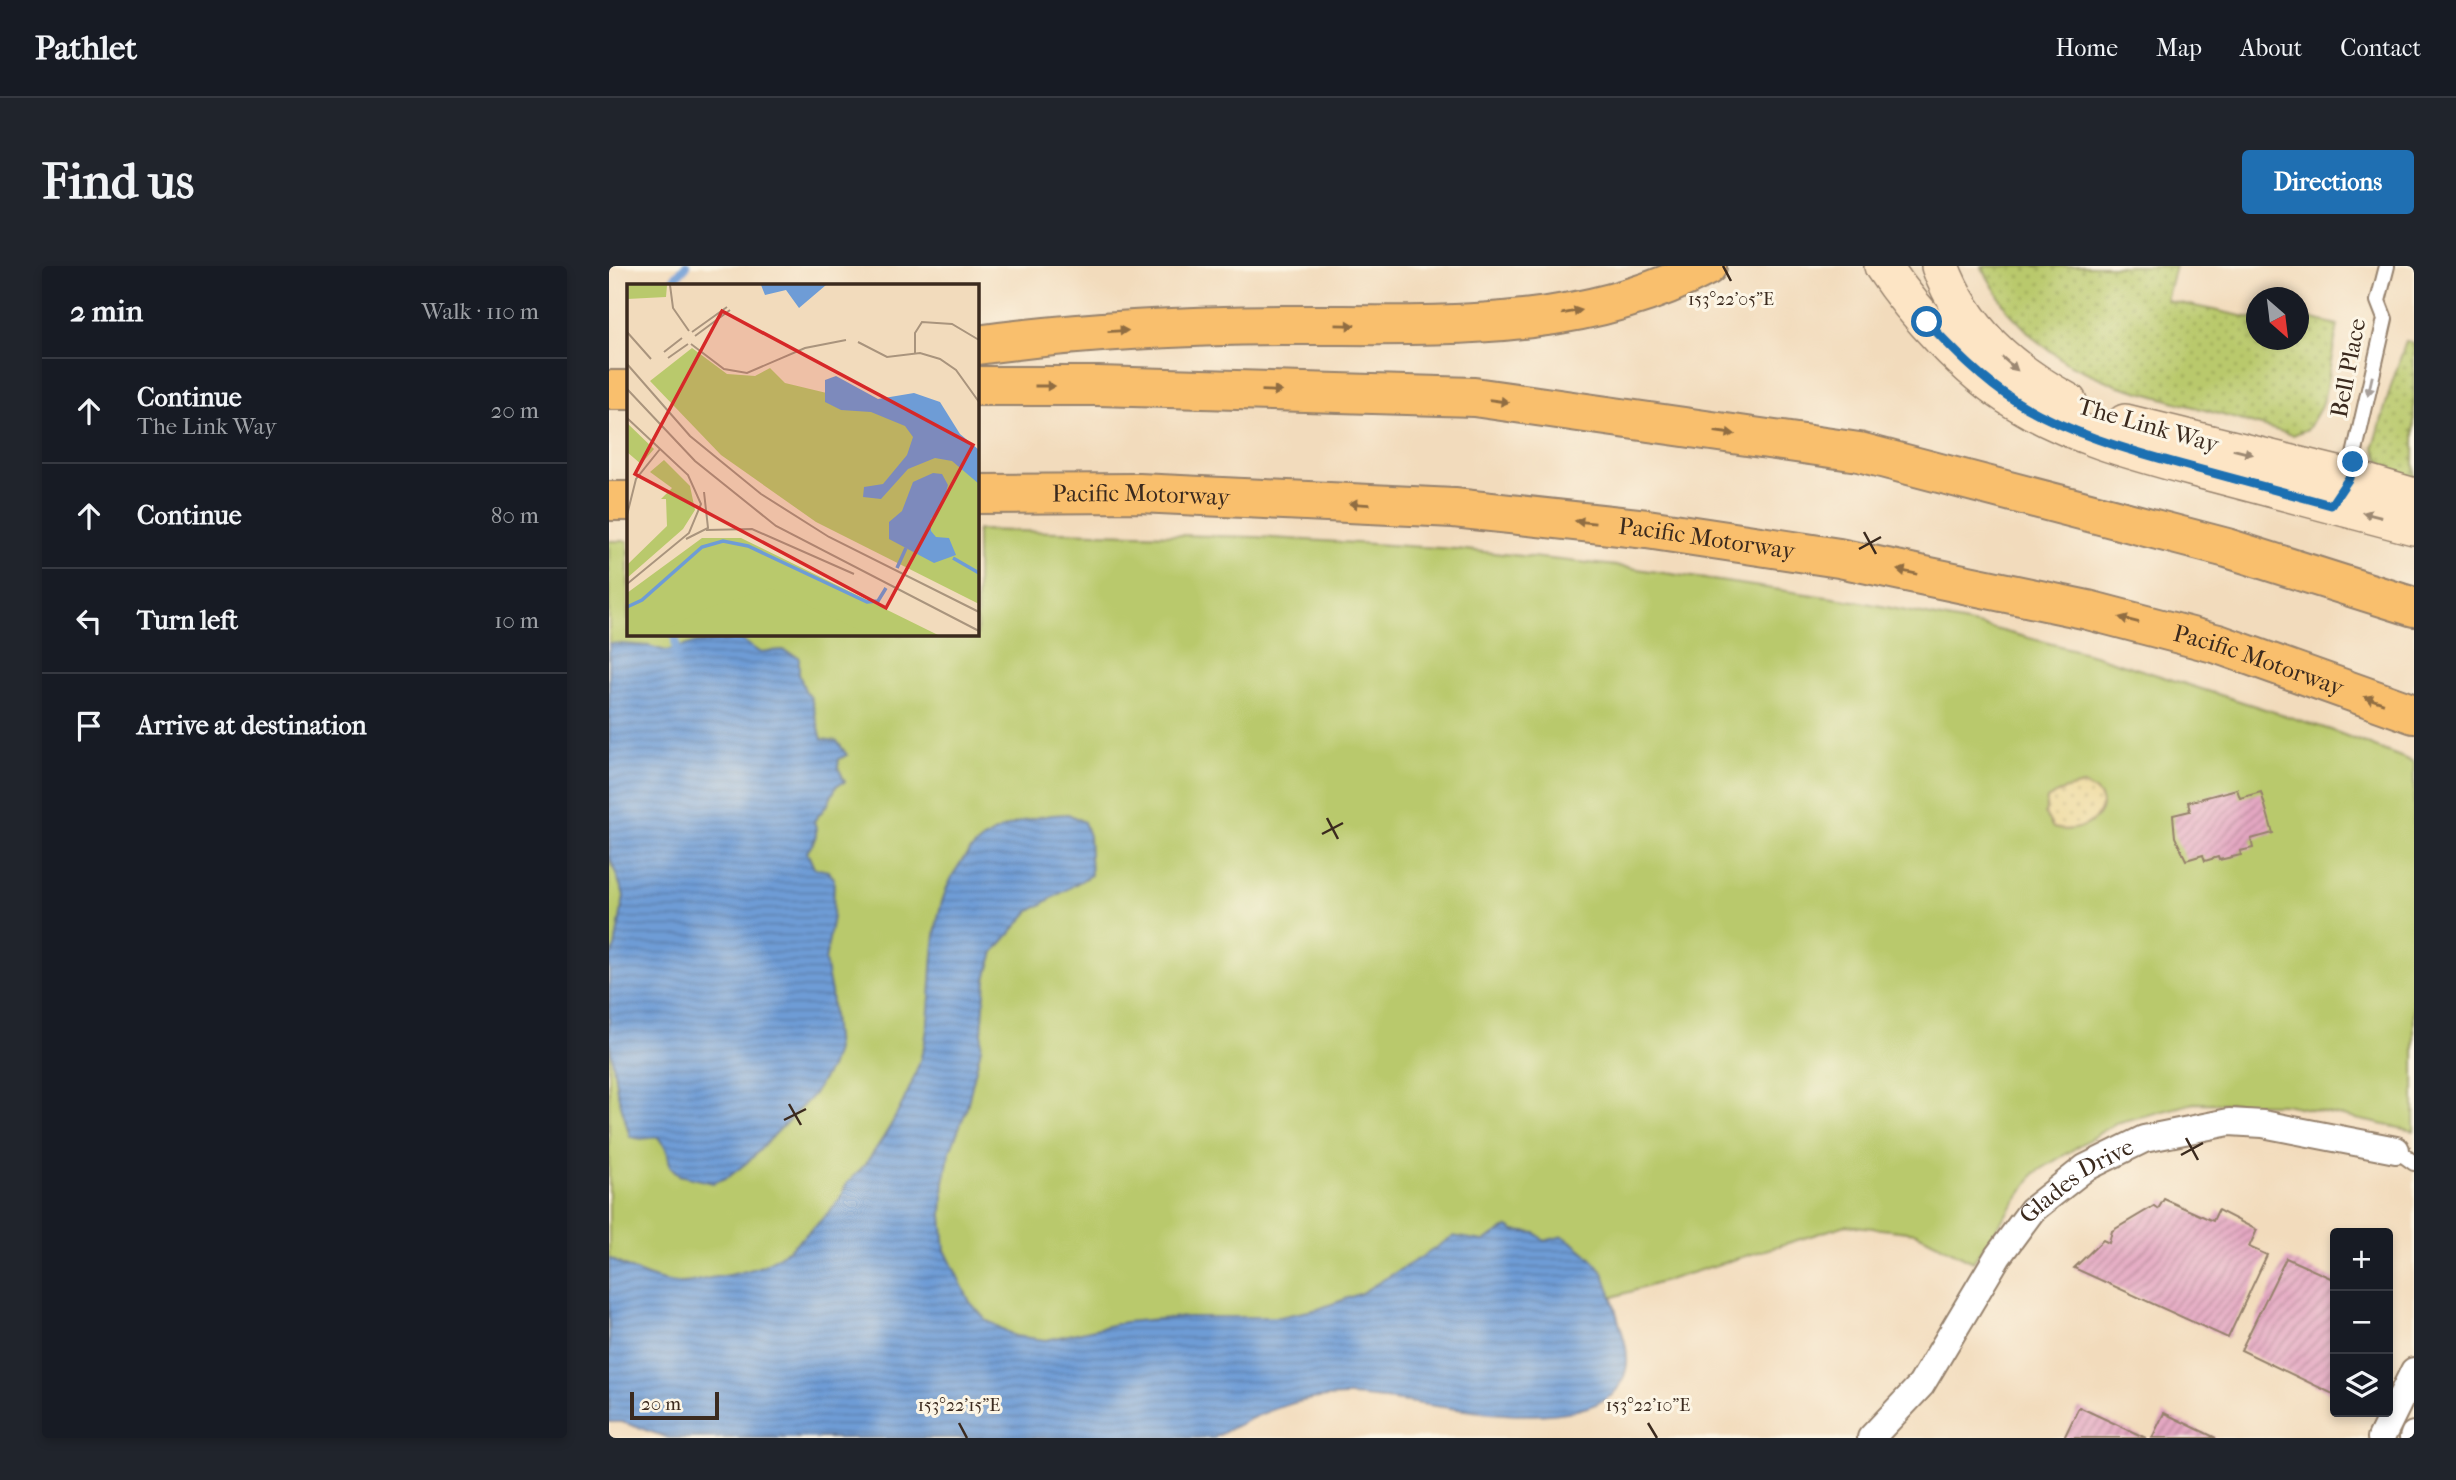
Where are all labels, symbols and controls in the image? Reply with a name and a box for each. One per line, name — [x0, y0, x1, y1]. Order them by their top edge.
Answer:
text: Pathlet — [35, 29, 137, 68]
text: Home — [2056, 34, 2118, 62]
text: Map — [2156, 34, 2202, 62]
text: About — [2240, 34, 2302, 62]
text: Contact — [2340, 34, 2421, 62]
button: Directions — [2242, 150, 2414, 214]
text: Find us — [42, 153, 194, 211]
inset map — [627, 284, 978, 635]
north arrow — [2246, 287, 2309, 350]
text: 153°22'05"E — [1688, 289, 1774, 310]
text: 2 min — [70, 294, 143, 329]
text: Walk · 110 m — [422, 298, 539, 325]
one-way arrow — [1561, 306, 1583, 317]
route start — [1911, 306, 1942, 337]
street label: Bell Place — [2325, 316, 2371, 420]
one-way arrow — [1334, 319, 1356, 331]
one-way arrow — [1107, 325, 1129, 336]
one-way arrow — [2001, 356, 2019, 372]
one-way arrow — [2364, 375, 2375, 397]
one-way arrow — [1034, 380, 1056, 392]
text: Continue — [137, 382, 242, 413]
one-way arrow — [1261, 386, 1283, 397]
street label: The Link Way — [2074, 391, 2223, 459]
icon: ahead — [70, 392, 108, 430]
one-way arrow — [1488, 395, 1510, 406]
text: 20 m — [490, 397, 539, 424]
text: The Link Way — [137, 413, 276, 440]
one-way arrow — [1714, 427, 1736, 438]
route end — [2337, 446, 2368, 477]
one-way arrow — [2232, 447, 2254, 458]
street label: Pacific Motorway — [1052, 479, 1232, 511]
icon: ahead — [70, 497, 108, 535]
one-way arrow — [1348, 498, 1370, 509]
text: Continue — [137, 500, 242, 531]
text: 80 m — [491, 502, 539, 529]
one-way arrow — [2361, 509, 2383, 520]
street label: Pacific Motorway — [1617, 512, 1798, 565]
one-way arrow — [1574, 516, 1596, 527]
one-way arrow — [1896, 567, 1918, 578]
icon: left — [70, 602, 108, 640]
text: Turn left — [137, 605, 238, 636]
text: 10 m — [494, 607, 539, 634]
one-way arrow — [2118, 615, 2139, 625]
street label: Pacific Motorway — [2171, 619, 2349, 702]
one-way arrow — [2363, 694, 2384, 705]
icon: arrive — [70, 707, 108, 745]
text: Arrive at destination — [137, 710, 367, 741]
street label: Glades Drive — [2013, 1132, 2138, 1228]
map controls — [2330, 1228, 2393, 1417]
button: + — [2330, 1228, 2393, 1291]
button: − — [2330, 1291, 2393, 1354]
button: layers — [2330, 1354, 2393, 1417]
scale bar — [630, 1389, 719, 1421]
text: 20 m — [641, 1393, 681, 1415]
text: 153°22'15"E — [918, 1395, 1000, 1416]
text: 153°22'10"E — [1606, 1395, 1690, 1416]

